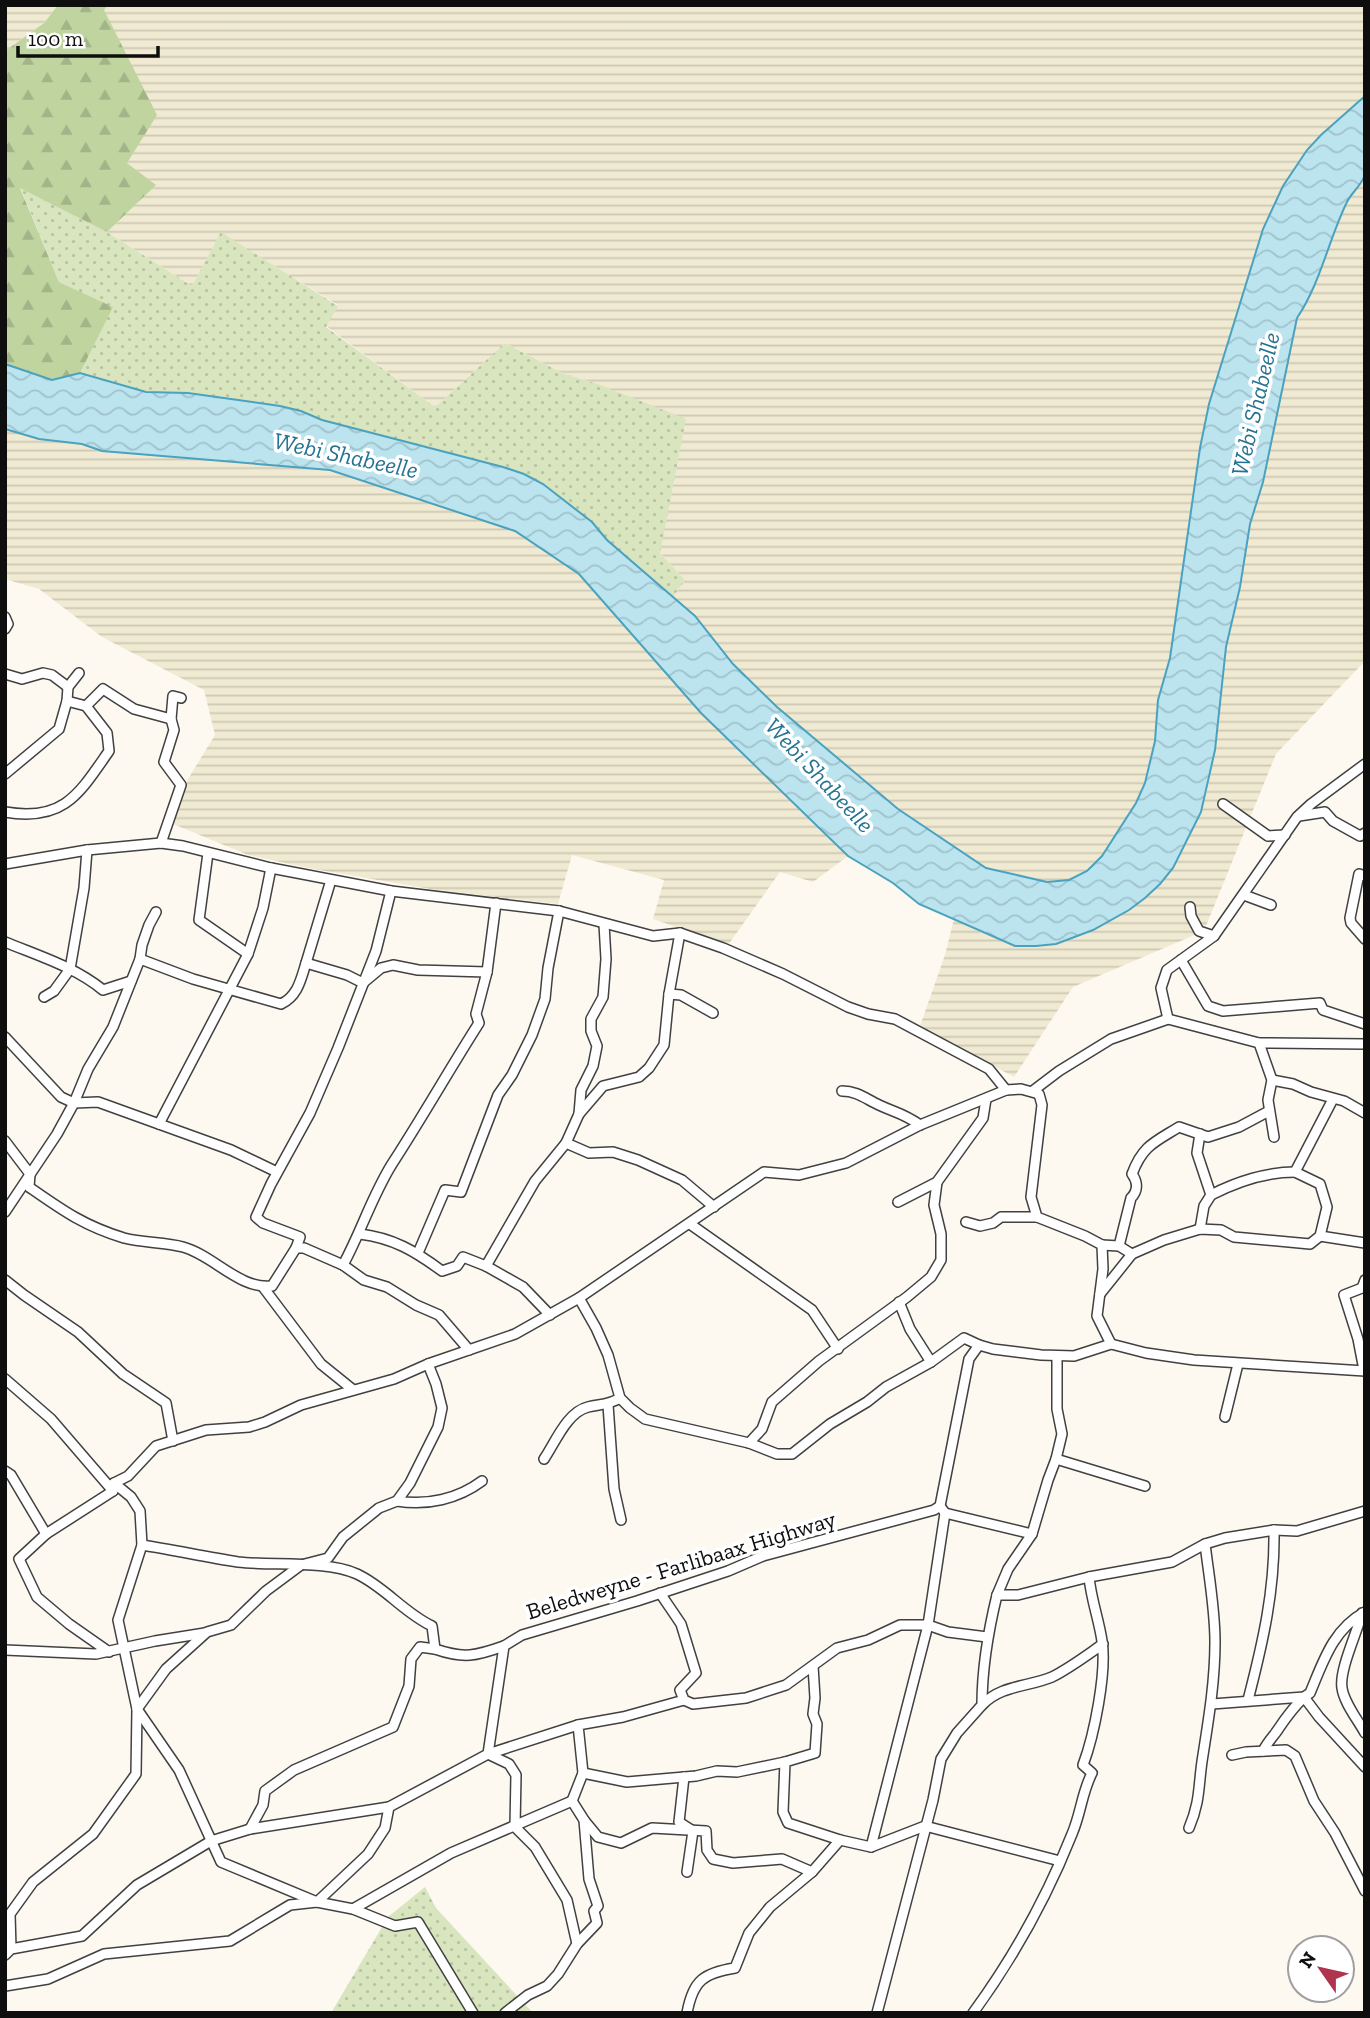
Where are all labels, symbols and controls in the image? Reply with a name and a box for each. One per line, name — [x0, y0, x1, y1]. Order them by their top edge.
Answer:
scale bar — [18, 14, 158, 58]
text: 100 m — [28, 26, 83, 51]
water label: Webi Shabeelle — [1224, 329, 1286, 479]
water label: Webi Shabeelle — [271, 426, 421, 484]
water label: Webi Shabeelle — [759, 712, 881, 838]
street label: Beledweyne - Farlibaax Highway — [523, 1504, 839, 1625]
north arrow — [1286, 1934, 1356, 2004]
text: N — [1294, 1947, 1321, 1972]

